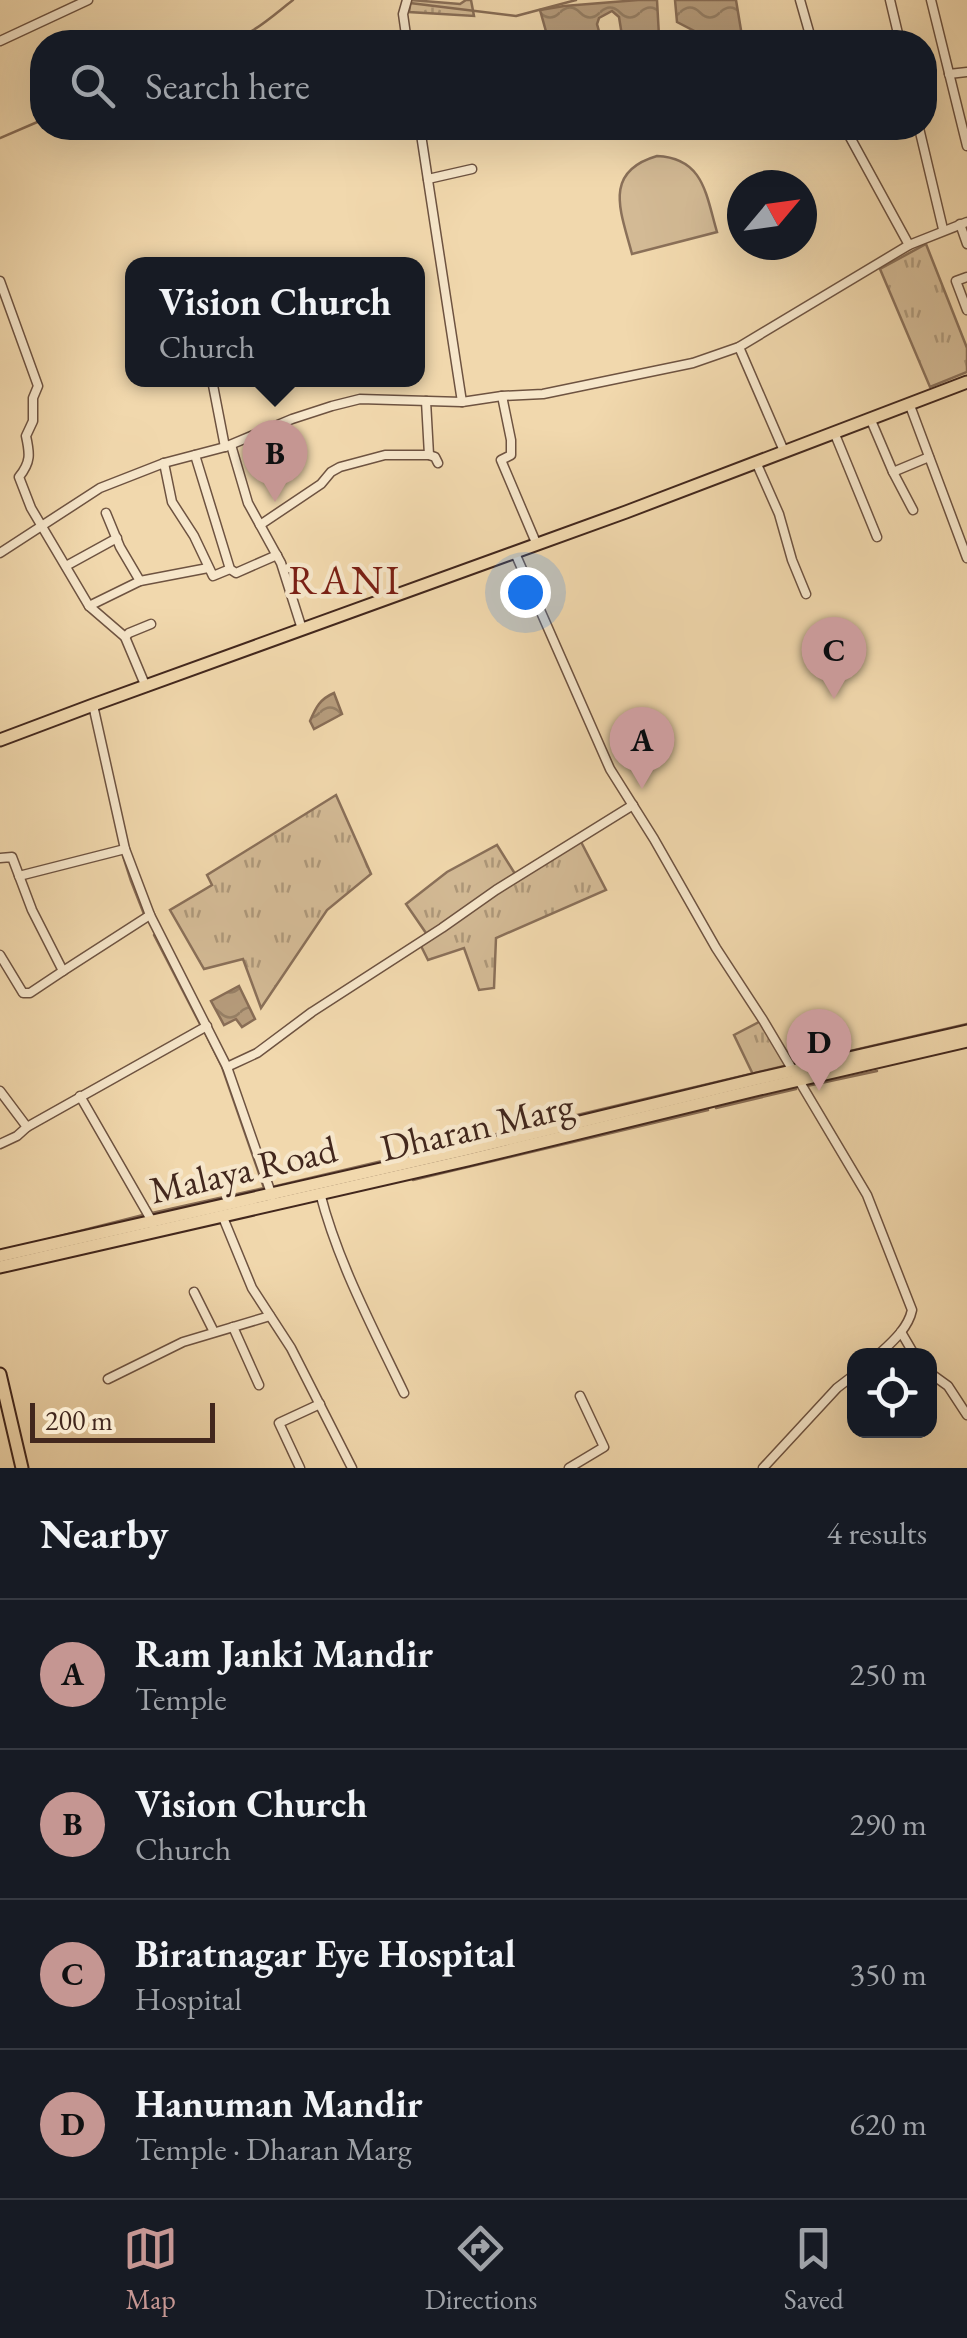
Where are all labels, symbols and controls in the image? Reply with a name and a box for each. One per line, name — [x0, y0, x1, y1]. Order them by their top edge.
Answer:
search box — [30, 30, 937, 140]
icon: search — [65, 58, 120, 113]
text: Search here — [145, 61, 310, 110]
north arrow — [727, 170, 817, 260]
popup — [125, 257, 425, 387]
text: Vision Church — [159, 277, 391, 326]
text: Church — [159, 326, 255, 368]
pin: B — [242, 420, 308, 502]
district label: RANI — [288, 554, 402, 606]
your location — [500, 567, 551, 618]
pin: C — [802, 616, 866, 699]
pin: A — [610, 706, 674, 789]
pin: D — [786, 1008, 852, 1091]
street label: Dharan Marg — [376, 1080, 579, 1172]
street label: Malaya Road — [144, 1123, 342, 1214]
map controls — [847, 1348, 937, 1438]
button: locate — [847, 1348, 937, 1438]
scale bar — [30, 1398, 215, 1442]
text: 200 m — [45, 1402, 113, 1438]
text: Nearby — [40, 1506, 169, 1561]
text: 4 results — [827, 1512, 927, 1554]
text: Ram Janki Mandir — [135, 1629, 433, 1678]
text: A — [61, 1653, 84, 1695]
text: 250 m — [850, 1653, 927, 1695]
text: Temple — [135, 1678, 227, 1720]
text: Vision Church — [135, 1779, 367, 1828]
text: B — [62, 1803, 83, 1845]
text: 290 m — [850, 1803, 927, 1845]
text: Church — [135, 1828, 231, 1870]
text: Biratnagar Eye Hospital — [135, 1929, 515, 1978]
text: C — [61, 1953, 84, 1995]
text: 350 m — [850, 1953, 927, 1995]
text: Hospital — [135, 1978, 242, 2020]
text: Hanuman Mandir — [135, 2079, 423, 2128]
text: D — [60, 2103, 85, 2145]
text: 620 m — [850, 2103, 927, 2145]
text: Temple · Dharan Marg — [135, 2128, 412, 2170]
tab: Map — [123, 2221, 178, 2317]
tab: Directions — [425, 2221, 537, 2317]
tab: Saved — [784, 2221, 844, 2317]

